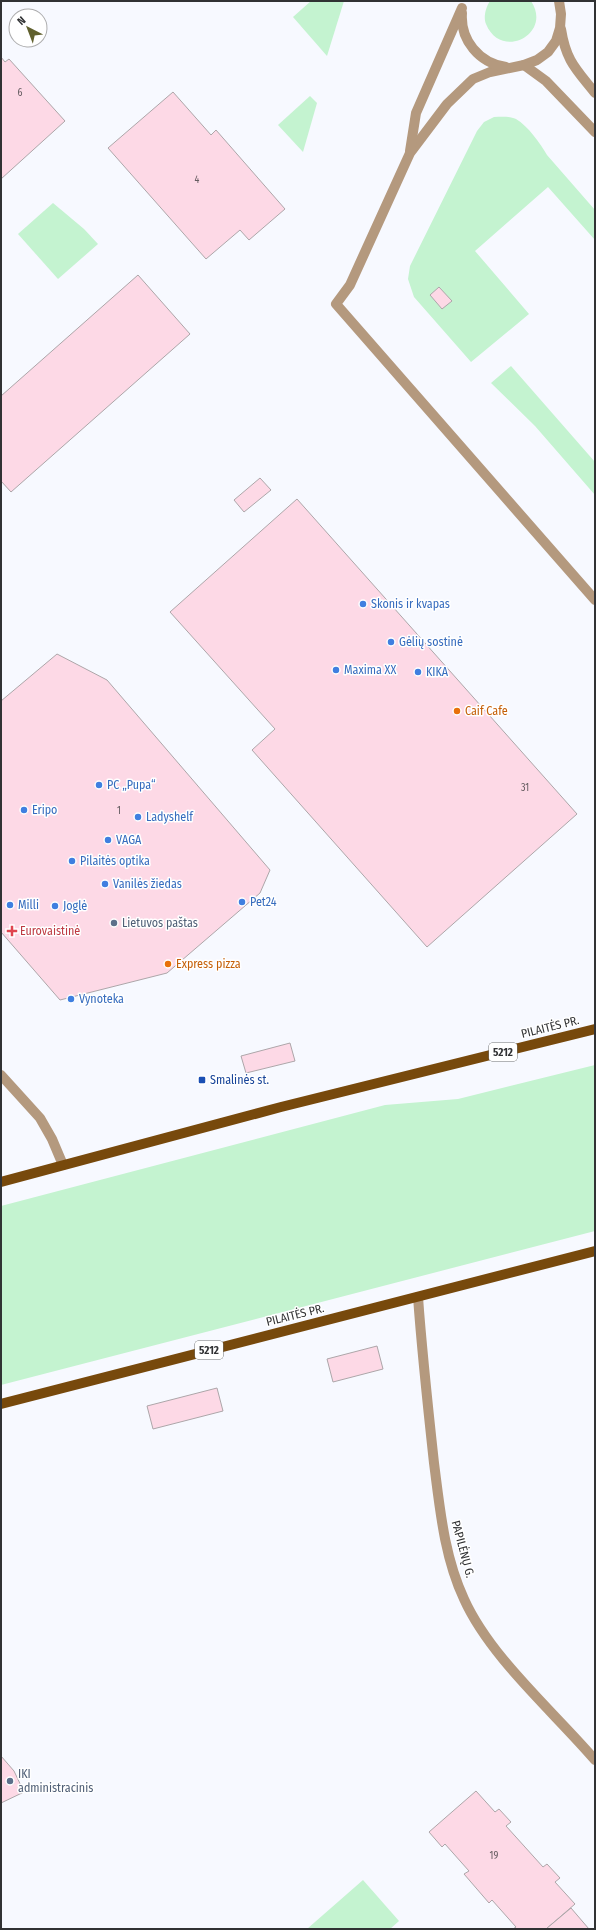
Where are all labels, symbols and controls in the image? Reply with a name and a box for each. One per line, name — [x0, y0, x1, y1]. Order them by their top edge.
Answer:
north arrow — [8, 8, 48, 48]
text: N — [15, 14, 28, 28]
house number: 6 — [18, 87, 23, 99]
house number: 4 — [195, 174, 200, 186]
place label: Skonis ir kvapas — [371, 597, 450, 611]
marker: Skonis ir kvapas — [358, 599, 368, 609]
place label: Gėlių sostinė — [399, 635, 463, 649]
marker: Gėlių sostinė — [386, 637, 396, 647]
place label: Maxima XX — [344, 663, 396, 677]
marker: Maxima XX — [331, 665, 341, 675]
place label: KIKA — [426, 665, 449, 679]
marker: KIKA — [413, 667, 423, 677]
place label: Caif Cafe — [465, 704, 508, 718]
marker: Caif Cafe — [452, 706, 462, 716]
place label: PC „Pupa“ — [107, 778, 156, 792]
marker: PC „Pupa“ — [94, 780, 104, 790]
house number: 31 — [521, 782, 529, 794]
place label: Eripo — [32, 803, 57, 817]
marker: Eripo — [19, 805, 29, 815]
house number: 1 — [117, 805, 121, 817]
place label: Ladyshelf — [146, 810, 194, 824]
marker: Ladyshelf — [133, 812, 143, 822]
place label: VAGA — [116, 833, 142, 847]
marker: VAGA — [103, 835, 113, 845]
place label: Pilaitės optika — [80, 854, 150, 868]
marker: Pilaitės optika — [67, 856, 77, 866]
place label: Vanilės žiedas — [113, 877, 182, 891]
marker: Vanilės žiedas — [100, 879, 110, 889]
place label: Pet24 — [250, 895, 277, 909]
marker: Pet24 — [237, 897, 247, 907]
place label: Milli — [18, 898, 39, 912]
place label: Joglė — [63, 899, 87, 913]
marker: Milli — [5, 900, 15, 910]
marker: Joglė — [50, 901, 60, 911]
place label: Lietuvos paštas — [122, 916, 198, 930]
marker: Lietuvos paštas — [109, 918, 119, 928]
place label: Eurovaistinė — [20, 924, 80, 938]
marker: Eurovaistinė — [7, 926, 17, 936]
place label: Express pizza — [176, 957, 241, 971]
marker: Express pizza — [163, 959, 173, 969]
place label: Vynoteka — [79, 992, 124, 1006]
marker: Vynoteka — [66, 994, 76, 1004]
street label: PILAITĖS PR. — [519, 1012, 581, 1041]
road number: 5212 — [489, 1043, 517, 1061]
place label: Smalinės st. — [210, 1073, 269, 1087]
marker: Smalinės st. — [197, 1075, 207, 1085]
street label: PILAITĖS PR. — [264, 1300, 326, 1329]
road number: 5212 — [195, 1341, 223, 1359]
street label: PAPILĖNŲ G. — [449, 1519, 478, 1580]
place label: IKI administracinis — [18, 1767, 93, 1795]
marker: IKI administracinis — [5, 1776, 15, 1786]
house number: 19 — [490, 1850, 499, 1862]

